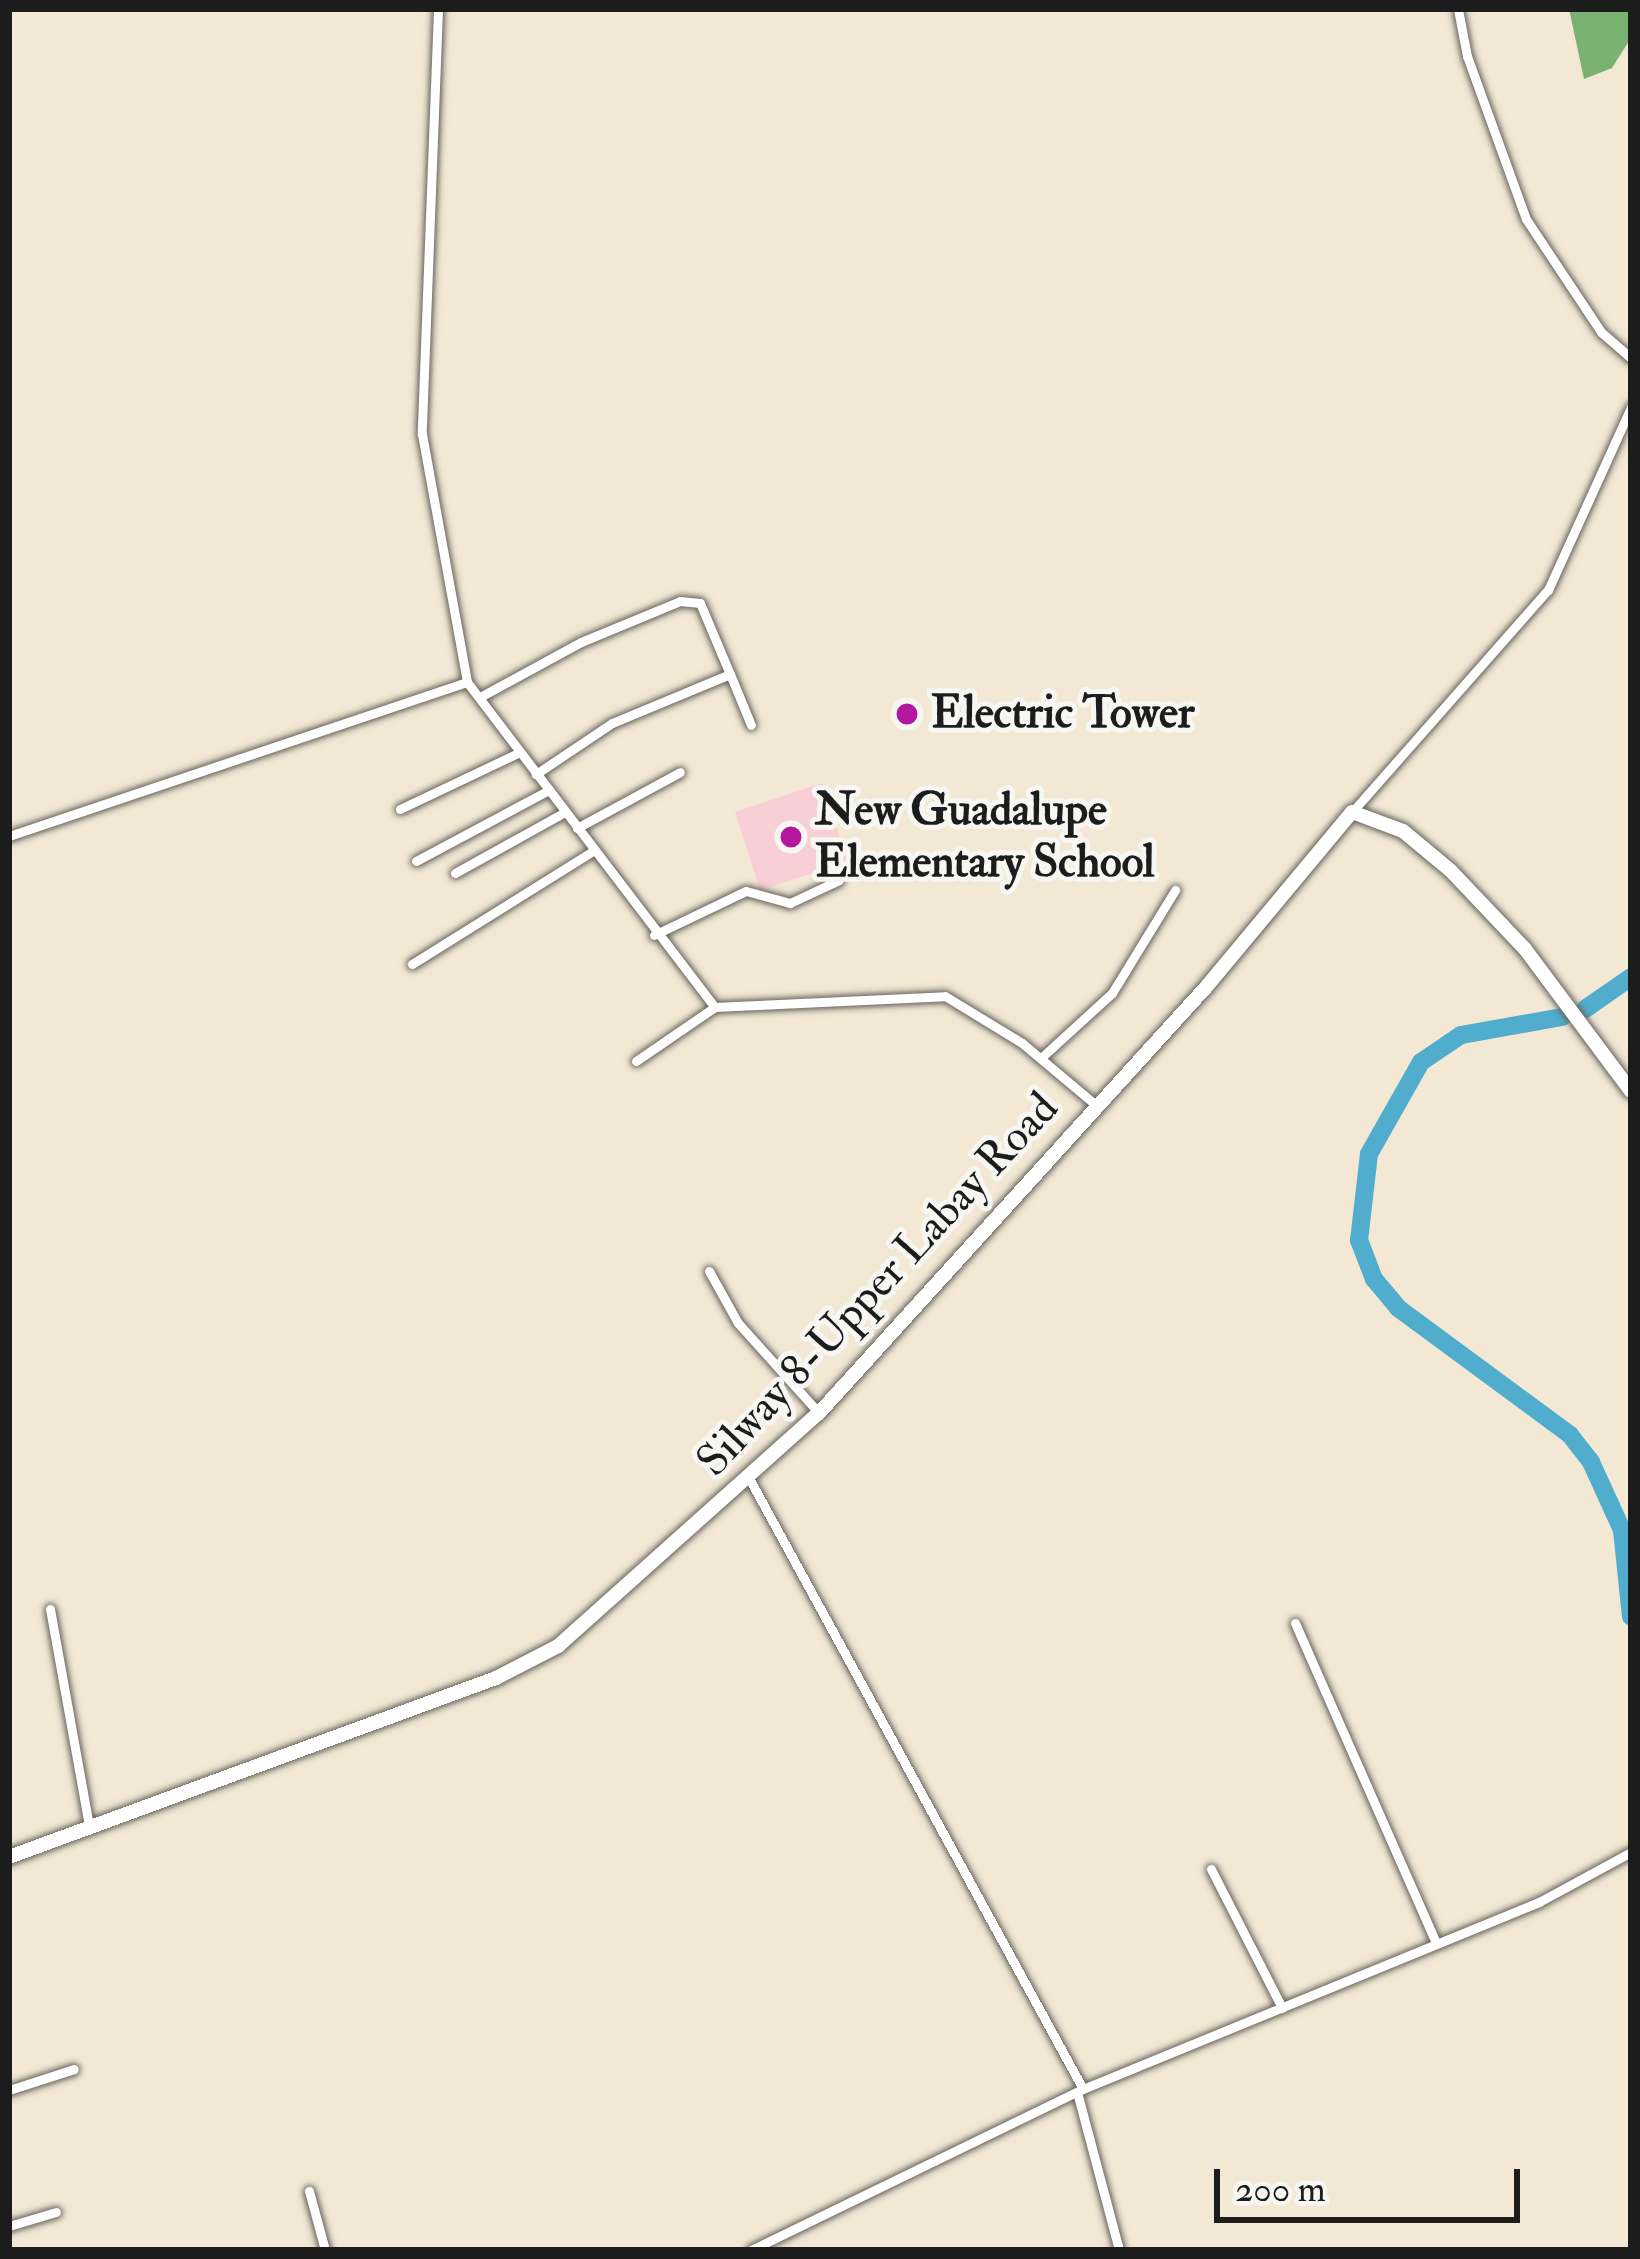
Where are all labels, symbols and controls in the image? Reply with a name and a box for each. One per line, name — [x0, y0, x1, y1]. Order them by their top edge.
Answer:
place label: Electric Tower — [931, 687, 1194, 741]
marker: Electric Tower — [894, 701, 920, 727]
place label: New Guadalupe Elementary School — [815, 784, 1155, 890]
marker: New Guadalupe Elementary School — [778, 824, 804, 850]
street label: Silway 8-Upper Labay Road — [686, 1082, 1070, 1488]
scale bar — [1220, 2145, 1526, 2219]
text: 200 m — [1235, 2167, 1326, 2212]

